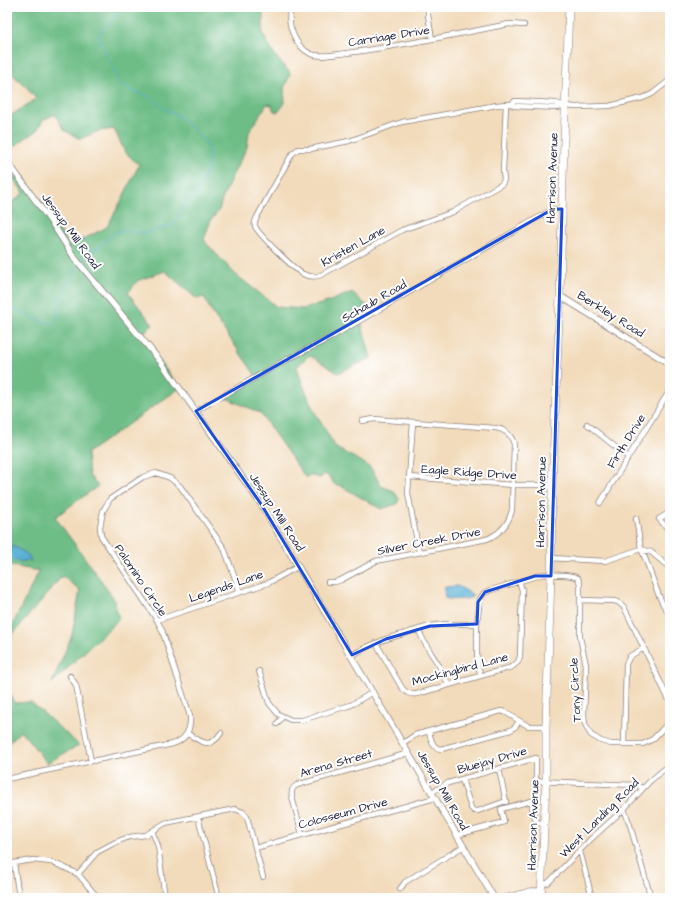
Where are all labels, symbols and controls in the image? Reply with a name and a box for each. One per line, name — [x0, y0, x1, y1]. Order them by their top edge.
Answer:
street label: Carriage Drive — [347, 22, 432, 52]
street label: Harrison Avenue — [542, 132, 563, 224]
street label: Jessup Mill Road — [37, 190, 104, 273]
street label: Kristen Lane — [318, 222, 389, 271]
street label: Schaub Road — [339, 276, 410, 327]
street label: Berkley Road — [573, 287, 648, 343]
street label: Firth Drive — [603, 410, 650, 472]
street label: Harrison Avenue — [532, 456, 551, 548]
street label: Eagle Ridge Drive — [421, 461, 518, 485]
street label: Jessup Mill Road — [245, 470, 308, 555]
street label: Silver Creek Drive — [376, 523, 483, 560]
street label: Palomino Circle — [110, 541, 171, 620]
street label: Legends Lane — [187, 566, 266, 608]
street label: Mockingbird Lane — [410, 648, 511, 691]
street label: Tony Circle — [565, 657, 587, 723]
street label: Bluejay Drive — [455, 742, 530, 779]
street label: Arena Street — [298, 745, 375, 782]
street label: Jessup Mill Road — [413, 747, 473, 834]
street label: West Landing Road — [556, 775, 644, 863]
street label: Harrison Avenue — [523, 779, 544, 871]
street label: Colosseum Drive — [297, 793, 390, 834]

